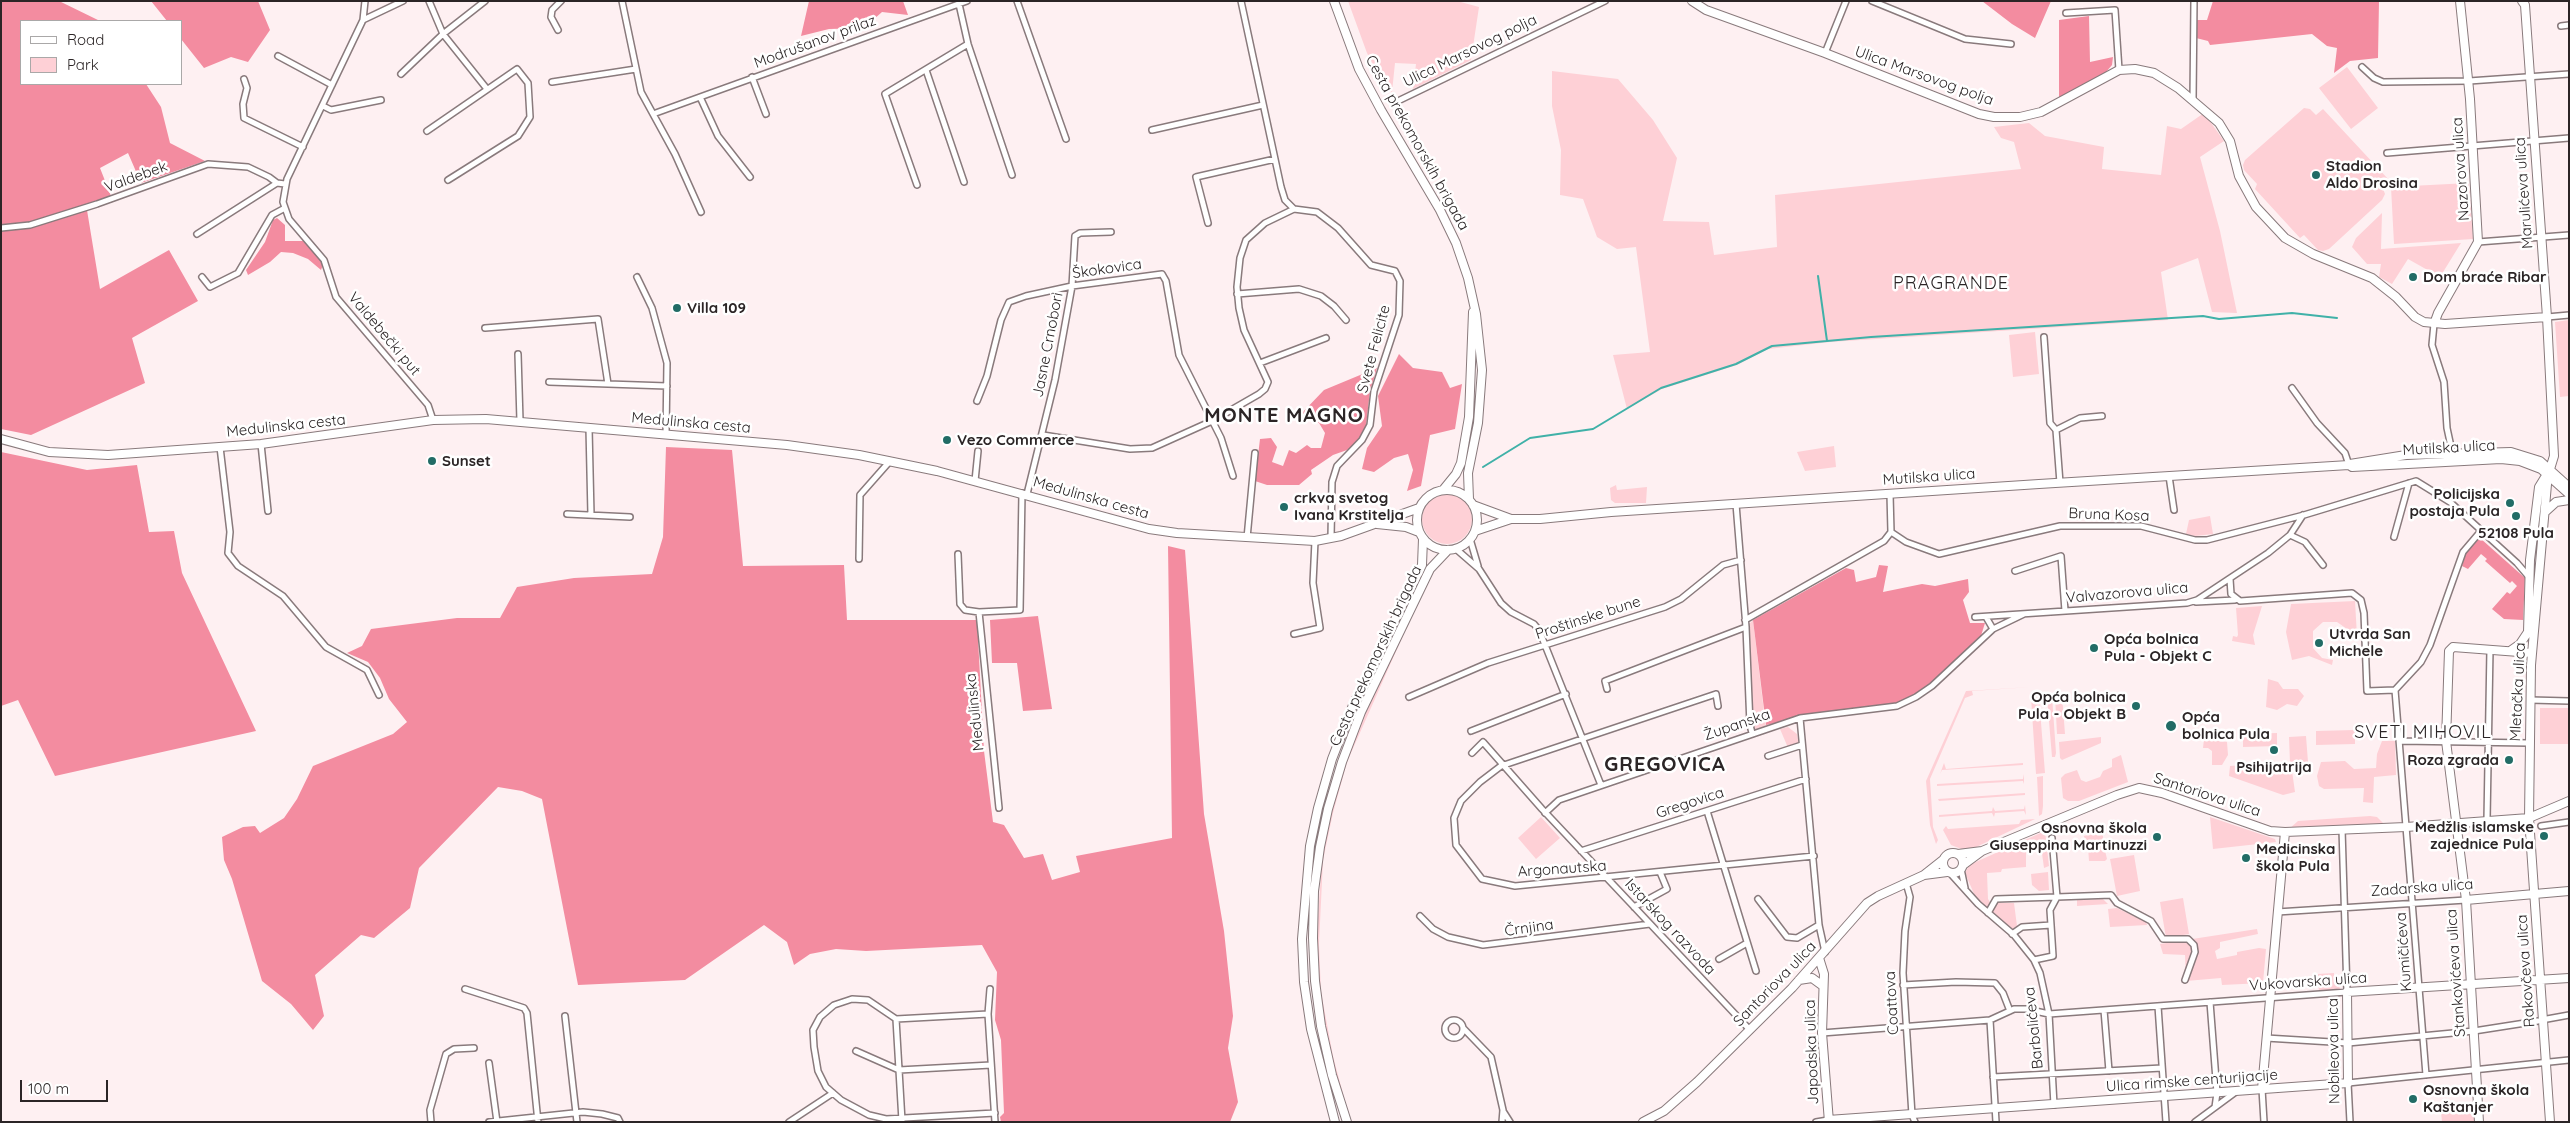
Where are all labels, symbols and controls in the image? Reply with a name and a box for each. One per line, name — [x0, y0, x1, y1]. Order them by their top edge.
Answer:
street label: Ulica Marsovog polja — [1400, 11, 1540, 91]
street label: Modrušanov prilaz — [752, 12, 878, 72]
legend — [20, 20, 182, 85]
text: Road — [67, 30, 104, 49]
street label: Ulica Marsovog polja — [1852, 42, 1996, 110]
street label: Cesta prekomorskih brigada — [1361, 52, 1473, 234]
text: Park — [67, 55, 99, 74]
street label: Nazorova ulica — [2448, 117, 2474, 221]
street label: Marulićeva ulica — [2511, 137, 2537, 249]
street label: Valdebek — [102, 157, 170, 197]
place label: Stadion Aldo Drosina — [2326, 157, 2418, 192]
marker: Stadion Aldo Drosina — [2310, 169, 2322, 181]
street label: Škokovica — [1071, 255, 1143, 283]
place label: Dom braće Ribar — [2423, 268, 2546, 286]
marker: Dom braće Ribar — [2407, 271, 2419, 283]
district label: PRAGRANDE — [1892, 273, 2010, 295]
street label: Valdebečki put — [344, 289, 424, 379]
street label: Jasne Crnobori — [1029, 291, 1067, 399]
place label: Villa 109 — [687, 299, 746, 317]
marker: Villa 109 — [671, 302, 683, 314]
street label: Svete Felicite — [1354, 303, 1394, 395]
district label: MONTE MAGNO — [1203, 404, 1365, 428]
street label: Medulinska cesta — [631, 409, 751, 437]
street label: Medulinska cesta — [226, 411, 346, 441]
place label: Vezo Commerce — [957, 431, 1074, 449]
marker: Vezo Commerce — [941, 434, 953, 446]
street label: Mutilska ulica — [2402, 437, 2496, 459]
place label: Sunset — [442, 452, 491, 470]
marker: Sunset — [426, 455, 438, 467]
street label: Mutilska ulica — [1882, 465, 1976, 489]
street label: Medulinska cesta — [1031, 473, 1151, 523]
place label: Policijska postaja Pula — [2409, 485, 2500, 520]
place label: crkva svetog Ivana Krstitelja — [1294, 489, 1404, 524]
marker: Policijska postaja Pula — [2504, 497, 2516, 509]
marker: crkva svetog Ivana Krstitelja — [1278, 501, 1290, 513]
street label: Bruna Kosa — [2068, 505, 2150, 525]
marker: 52108 Pula — [2510, 510, 2522, 522]
place label: 52108 Pula — [2478, 524, 2554, 542]
street label: Cesta prekomorskih brigada — [1326, 563, 1426, 749]
street label: Valvazorova ulica — [2065, 579, 2189, 607]
street label: Proštinske bune — [1533, 593, 1643, 643]
place label: Utvrda San Michele — [2329, 625, 2411, 660]
place label: Opća bolnica Pula - Objekt C — [2104, 630, 2212, 665]
marker: Utvrda San Michele — [2313, 637, 2325, 649]
marker: Opća bolnica Pula - Objekt C — [2088, 642, 2100, 654]
street label: Mletačka ulica — [2506, 642, 2530, 742]
street label: Medulinska — [962, 672, 988, 752]
place label: Opća bolnica Pula - Objekt B — [2018, 688, 2126, 723]
marker: Opća bolnica Pula - Objekt B — [2130, 700, 2142, 712]
street label: Županska — [1701, 705, 1773, 745]
place label: Opća bolnica Pula — [2182, 708, 2270, 743]
marker: Opća bolnica Pula — [2164, 719, 2178, 733]
district label: SVETI MIHOVIL — [2353, 722, 2493, 744]
marker: Psihijatrija — [2268, 744, 2280, 756]
place label: Roza zgrada — [2407, 751, 2499, 769]
district label: GREGOVICA — [1603, 753, 1727, 777]
marker: Roza zgrada — [2503, 754, 2515, 766]
place label: Psihijatrija — [2236, 758, 2312, 776]
street label: Santoriova ulica — [2151, 769, 2263, 821]
street label: Gregovica — [1654, 784, 1726, 822]
place label: Medžlis islamske zajednice Pula — [2415, 818, 2534, 853]
place label: Osnovna škola Giuseppina Martinuzzi — [1990, 819, 2147, 854]
marker: Medžlis islamske zajednice Pula — [2538, 830, 2550, 842]
marker: Osnovna škola Giuseppina Martinuzzi — [2151, 831, 2163, 843]
place label: Medicinska škola Pula — [2256, 840, 2335, 875]
marker: Medicinska škola Pula — [2240, 852, 2252, 864]
street label: Argonautska — [1517, 857, 1607, 881]
street label: Istarskog razvoda — [1621, 875, 1719, 979]
street label: Zadarska ulica — [2370, 875, 2474, 901]
street label: Stankovićeva ulica — [2443, 908, 2469, 1038]
street label: Kumičićeva — [2392, 912, 2416, 992]
street label: Rakovčeva ulica — [2513, 914, 2539, 1028]
street label: Črnjina — [1503, 916, 1555, 940]
street label: Santoriova ulica — [1730, 938, 1820, 1030]
street label: Vukovarska ulica — [2248, 969, 2368, 995]
street label: Coattova — [1881, 971, 1903, 1035]
street label: Barbalićeva — [2021, 986, 2047, 1070]
street label: Nobileova ulica — [2324, 998, 2344, 1104]
street label: Japodska ulica — [1801, 999, 1823, 1105]
street label: Ulica rimske centurijacije — [2105, 1066, 2279, 1096]
scale bar — [22, 1070, 110, 1102]
text: 100 m — [28, 1079, 69, 1098]
place label: Osnovna škola Kaštanjer — [2423, 1081, 2529, 1116]
marker: Osnovna škola Kaštanjer — [2407, 1093, 2419, 1105]

